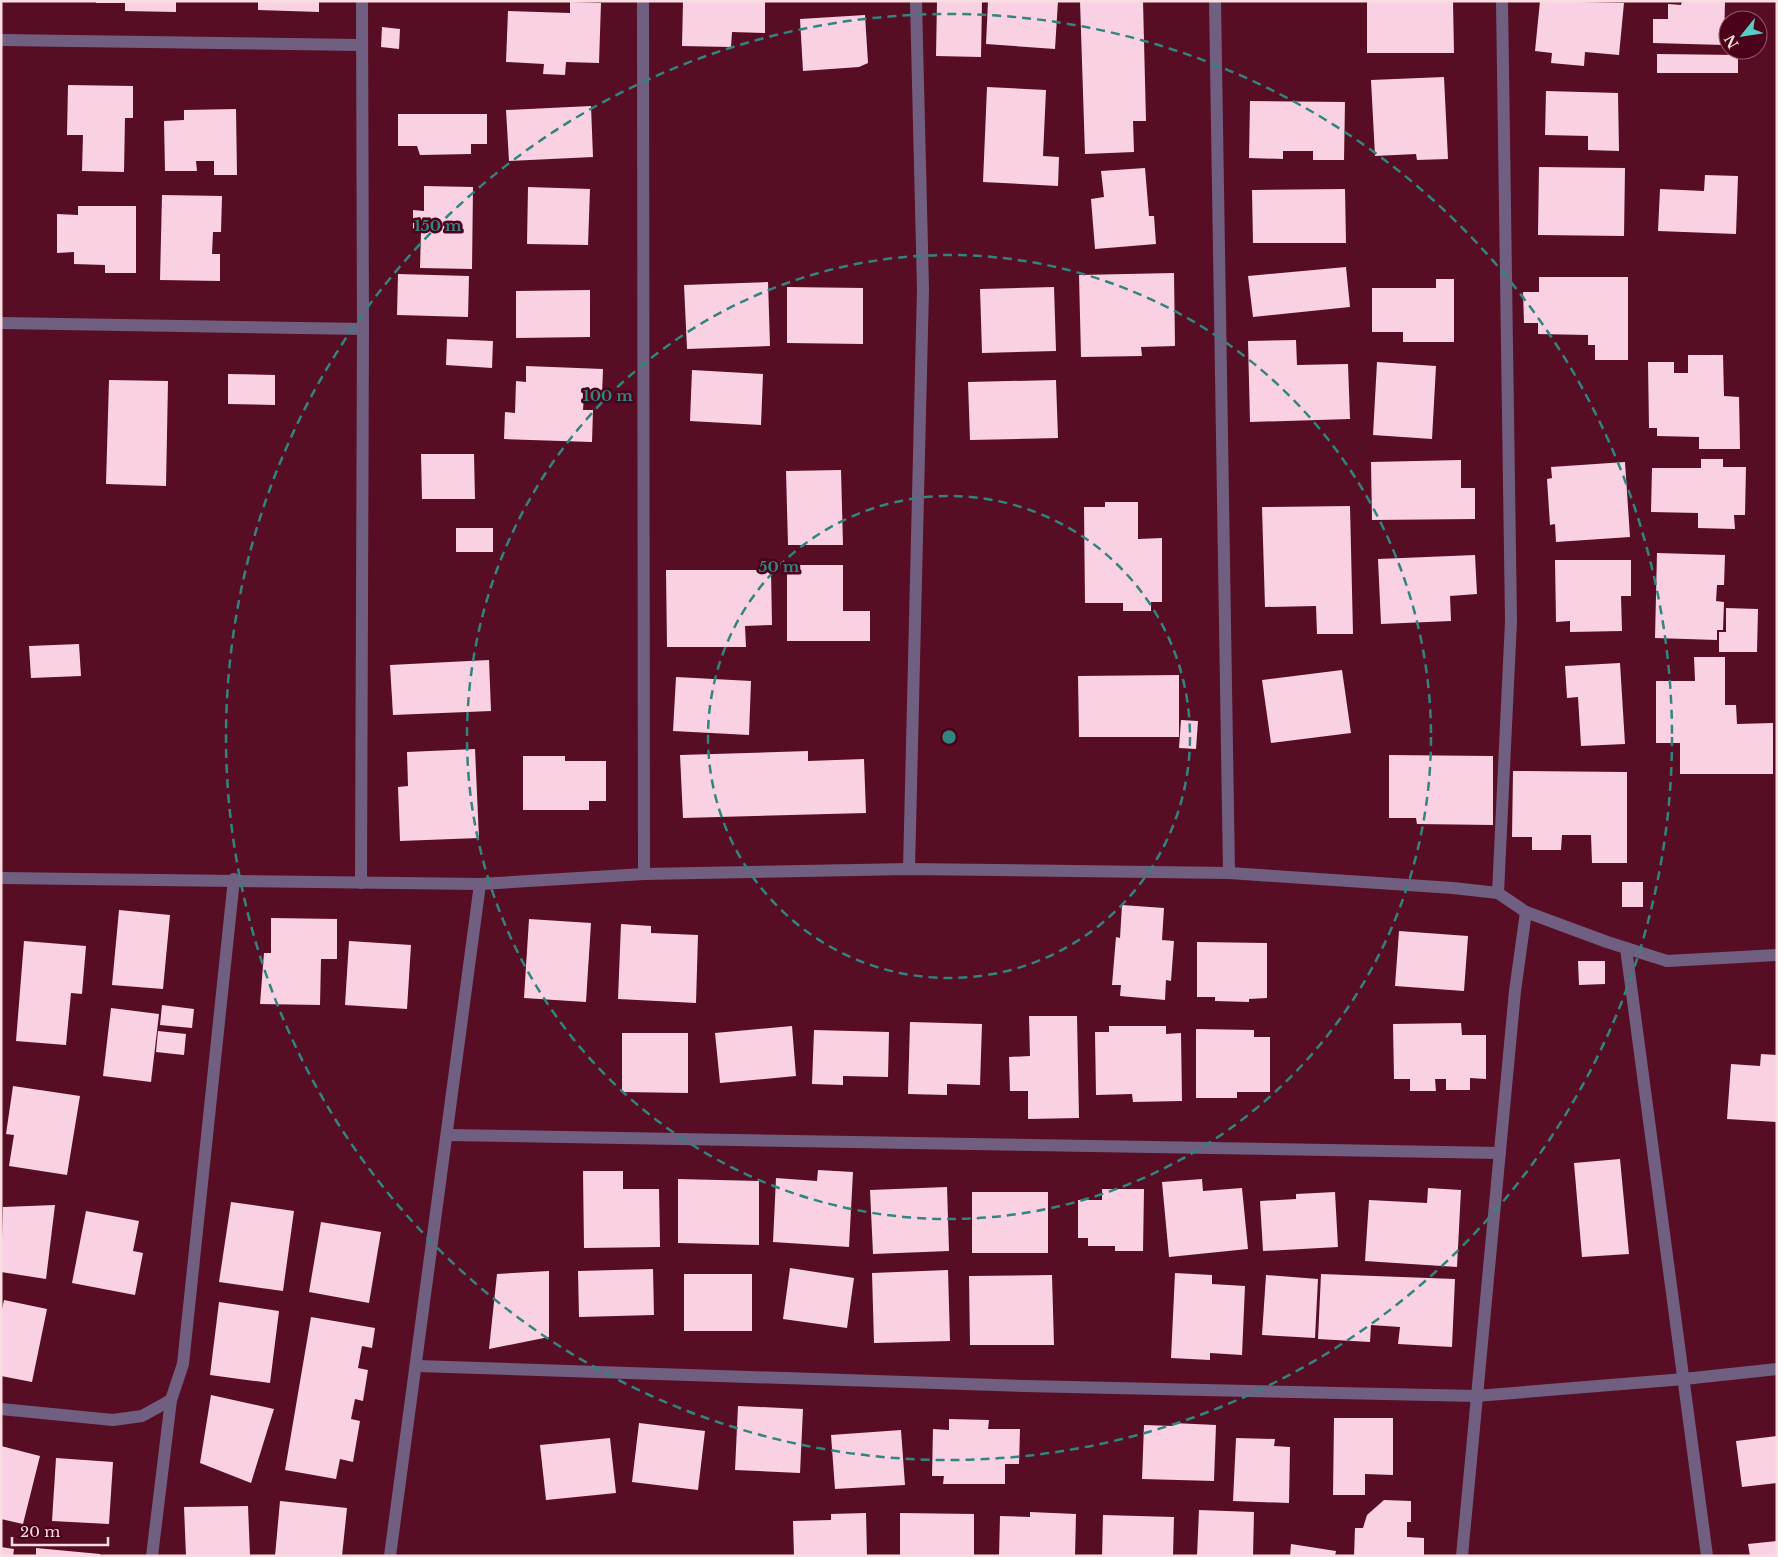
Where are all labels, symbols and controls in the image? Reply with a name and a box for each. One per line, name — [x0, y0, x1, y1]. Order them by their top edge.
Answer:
north arrow — [1718, 10, 1768, 60]
text: N — [1721, 31, 1743, 52]
text: 150 m — [414, 216, 462, 235]
text: 100 m — [583, 386, 633, 405]
text: 50 m — [759, 557, 800, 576]
centre of rings — [940, 728, 958, 746]
scale bar — [12, 1514, 109, 1546]
text: 20 m — [20, 1522, 60, 1541]

